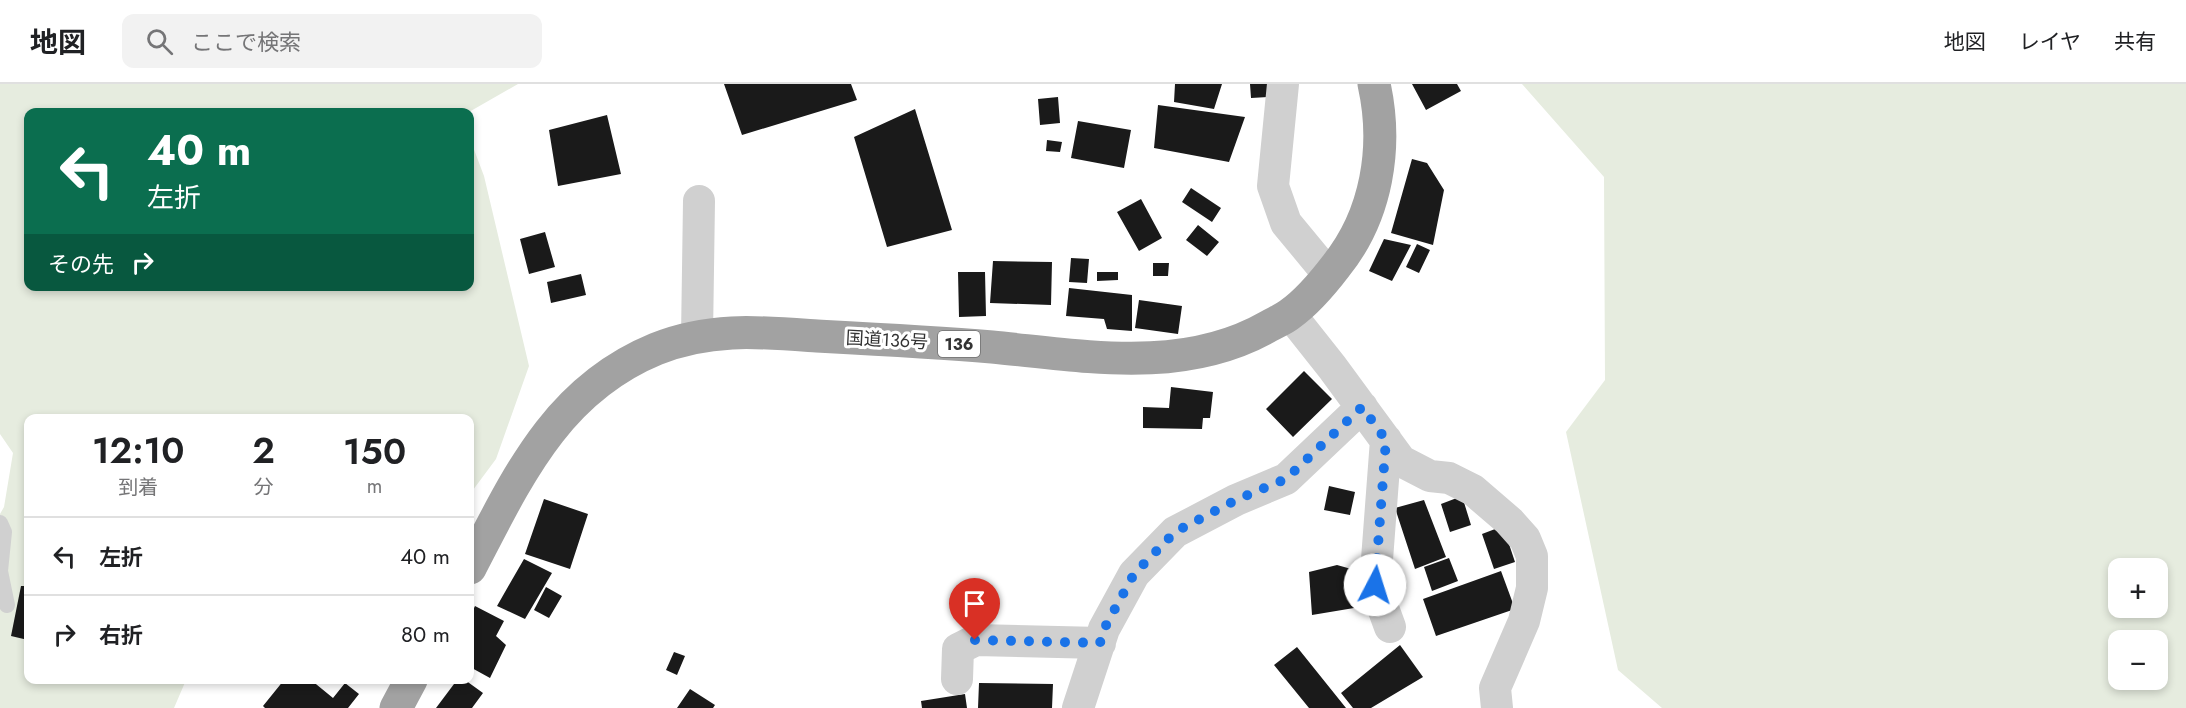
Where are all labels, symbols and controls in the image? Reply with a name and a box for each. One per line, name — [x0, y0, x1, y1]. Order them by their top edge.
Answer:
search box — [122, 14, 542, 68]
text: 地図 — [30, 22, 86, 63]
icon: search — [143, 25, 176, 58]
text: ここで検索 — [191, 26, 301, 58]
text: 地図 — [1944, 27, 1986, 57]
text: レイヤ — [2019, 27, 2081, 57]
text: 共有 — [2114, 27, 2156, 57]
text: 40 m — [147, 120, 251, 181]
icon: left — [48, 132, 126, 210]
text: 左折 — [147, 178, 201, 217]
icon: right — [126, 246, 159, 279]
text: その先 — [48, 248, 114, 280]
street label: 国道136号 — [845, 325, 929, 355]
road number: 136 — [938, 331, 980, 357]
text: 12:10 — [92, 424, 184, 476]
text: 2 — [252, 424, 275, 476]
text: 150 — [343, 425, 406, 477]
text: m — [367, 472, 382, 501]
text: 到着 — [118, 473, 158, 502]
text: 分 — [254, 473, 274, 502]
icon: left — [48, 540, 81, 573]
text: 40 m — [400, 540, 450, 572]
text: 左折 — [99, 541, 143, 573]
position arrow — [1343, 553, 1407, 617]
map controls — [2108, 558, 2168, 690]
button: + — [2108, 558, 2168, 618]
pin — [949, 578, 1000, 640]
icon: arrive — [958, 587, 991, 620]
icon: right — [48, 618, 81, 651]
text: 80 m — [401, 618, 450, 650]
text: 右折 — [99, 619, 143, 651]
button: − — [2108, 630, 2168, 690]

